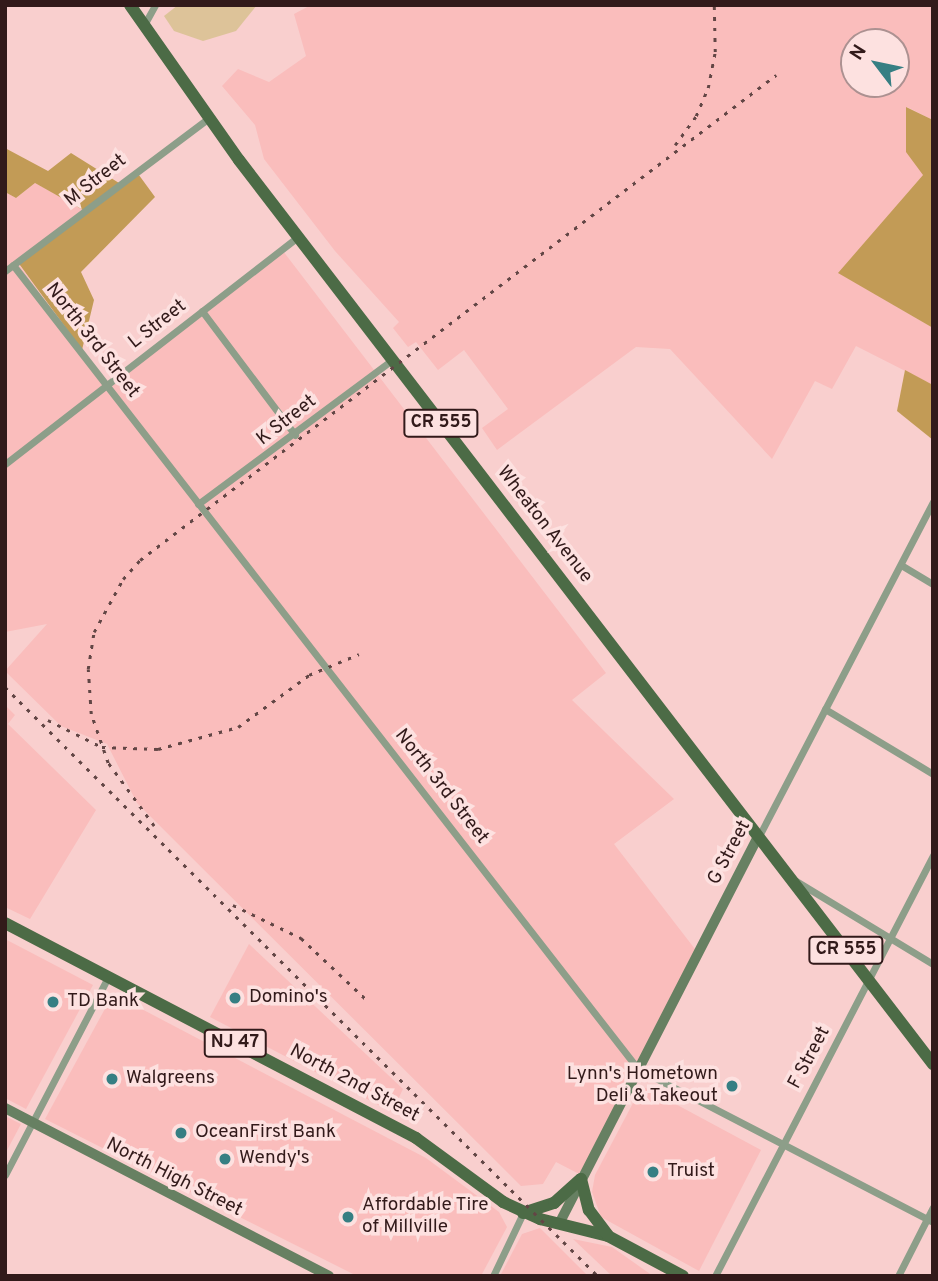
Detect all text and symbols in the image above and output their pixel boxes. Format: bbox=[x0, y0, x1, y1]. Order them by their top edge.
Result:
north arrow bbox=[840, 28, 910, 98]
text: N bbox=[845, 41, 873, 65]
street label: M Street bbox=[61, 150, 131, 212]
street label: North 3rd Street bbox=[40, 279, 144, 403]
street label: L Street bbox=[124, 295, 192, 355]
street label: K Street bbox=[253, 391, 321, 451]
road number: CR 555 bbox=[402, 408, 480, 438]
street label: Wheaton Avenue bbox=[491, 462, 597, 588]
street label: North 3rd Street bbox=[389, 725, 493, 849]
street label: G Street bbox=[704, 817, 756, 889]
road number: CR 555 bbox=[808, 936, 884, 965]
place label: Domino's bbox=[249, 987, 328, 1009]
marker: Domino's bbox=[227, 990, 243, 1006]
place label: TD Bank bbox=[67, 991, 139, 1013]
marker: TD Bank bbox=[45, 994, 61, 1010]
street label: F Street bbox=[784, 1023, 836, 1093]
road number: NJ 47 bbox=[204, 1028, 266, 1058]
street label: North 2nd Street bbox=[285, 1040, 423, 1128]
place label: Lynn's Hometown Deli & Takeout bbox=[567, 1064, 718, 1108]
place label: Walgreens bbox=[126, 1068, 215, 1090]
marker: Walgreens bbox=[104, 1071, 120, 1087]
marker: Lynn's Hometown Deli & Takeout bbox=[724, 1078, 740, 1094]
place label: OceanFirst Bank bbox=[195, 1122, 336, 1144]
marker: OceanFirst Bank bbox=[173, 1125, 189, 1141]
street label: North High Street bbox=[102, 1134, 246, 1222]
place label: Wendy's bbox=[239, 1148, 310, 1170]
marker: Wendy's bbox=[217, 1151, 233, 1167]
place label: Truist bbox=[667, 1161, 715, 1183]
marker: Truist bbox=[645, 1164, 661, 1180]
place label: Affordable Tire of Millville bbox=[362, 1195, 489, 1239]
marker: Affordable Tire of Millville bbox=[340, 1209, 356, 1225]

